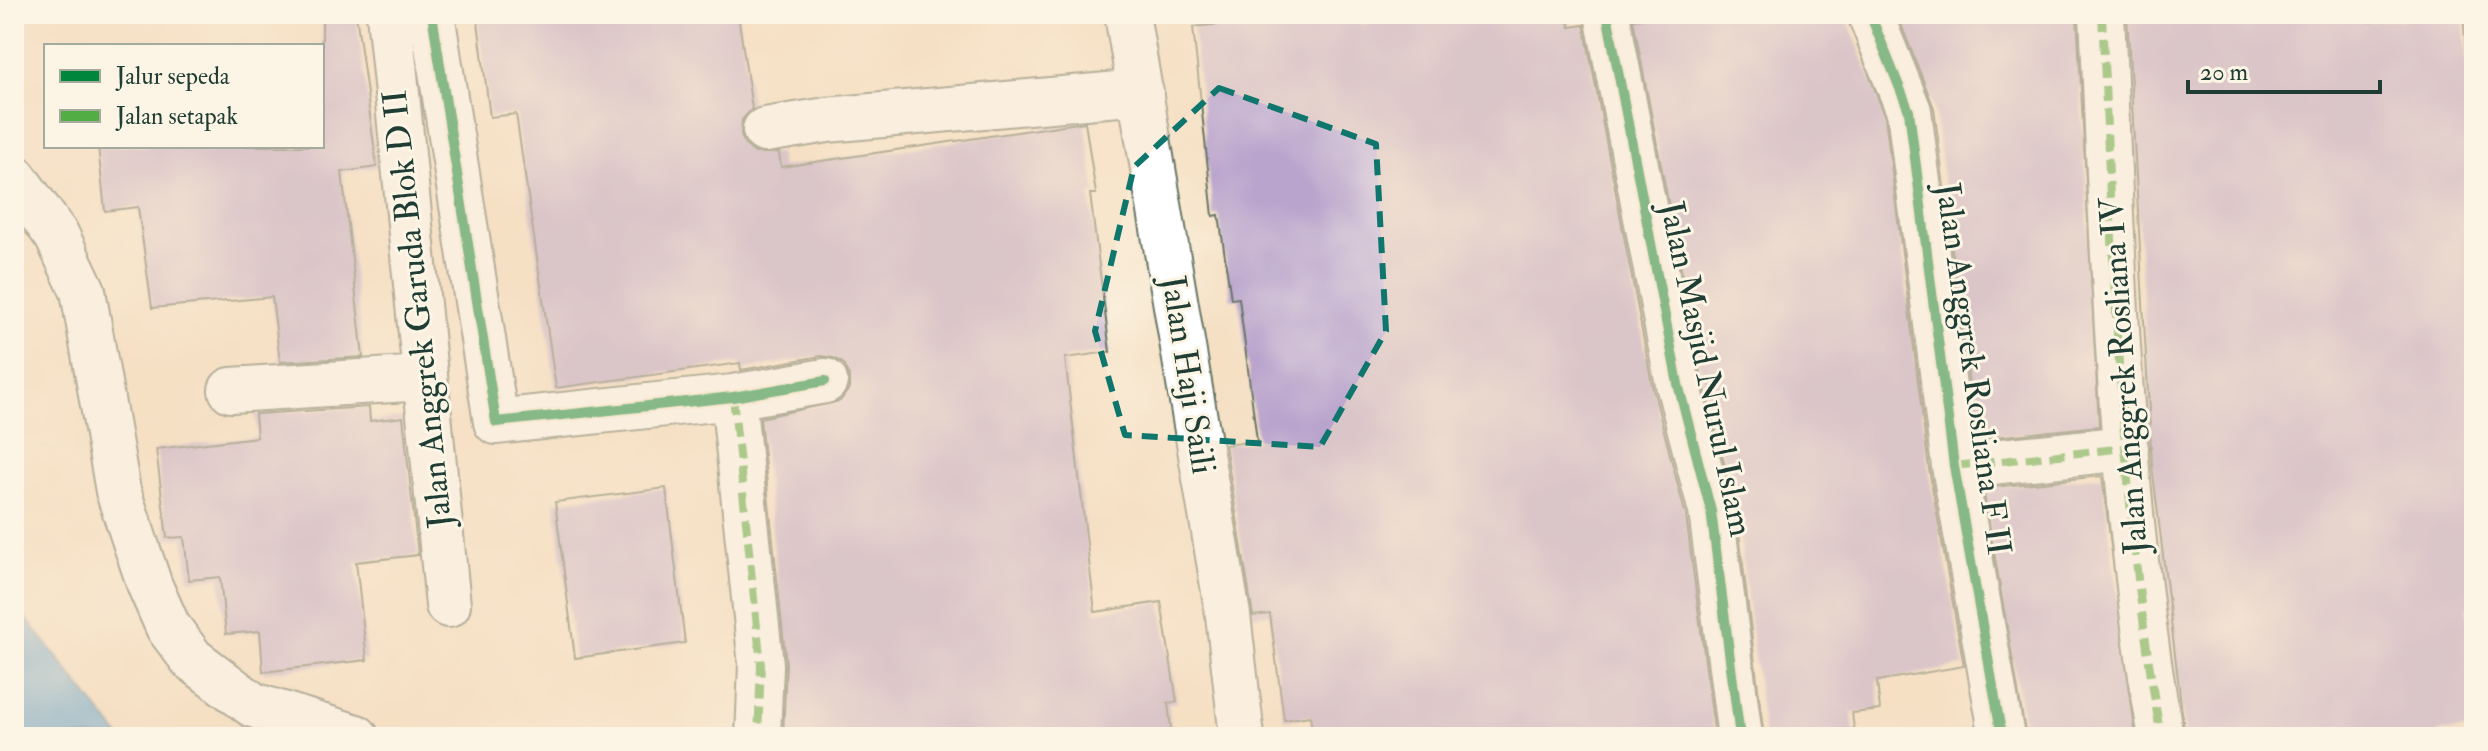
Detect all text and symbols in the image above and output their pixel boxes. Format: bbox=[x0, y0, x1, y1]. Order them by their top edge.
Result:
legend bbox=[44, 44, 324, 148]
scale bar bbox=[2188, 44, 2380, 94]
text: 20 m bbox=[2200, 57, 2249, 88]
text: Jalur sepeda bbox=[115, 61, 231, 92]
street label: Jalan Anggrek Garuda Blok D II bbox=[374, 88, 463, 531]
text: Jalan setapak bbox=[115, 101, 238, 132]
street label: Jalan Anggrek Rosliana F II bbox=[1925, 179, 2020, 558]
street label: Jalan Anggrek Rosliana IV bbox=[2090, 194, 2158, 557]
street label: Jalan Masjid Nurul Islam bbox=[1649, 197, 1762, 540]
street label: Jalan Haji Saili bbox=[1151, 272, 1225, 477]

